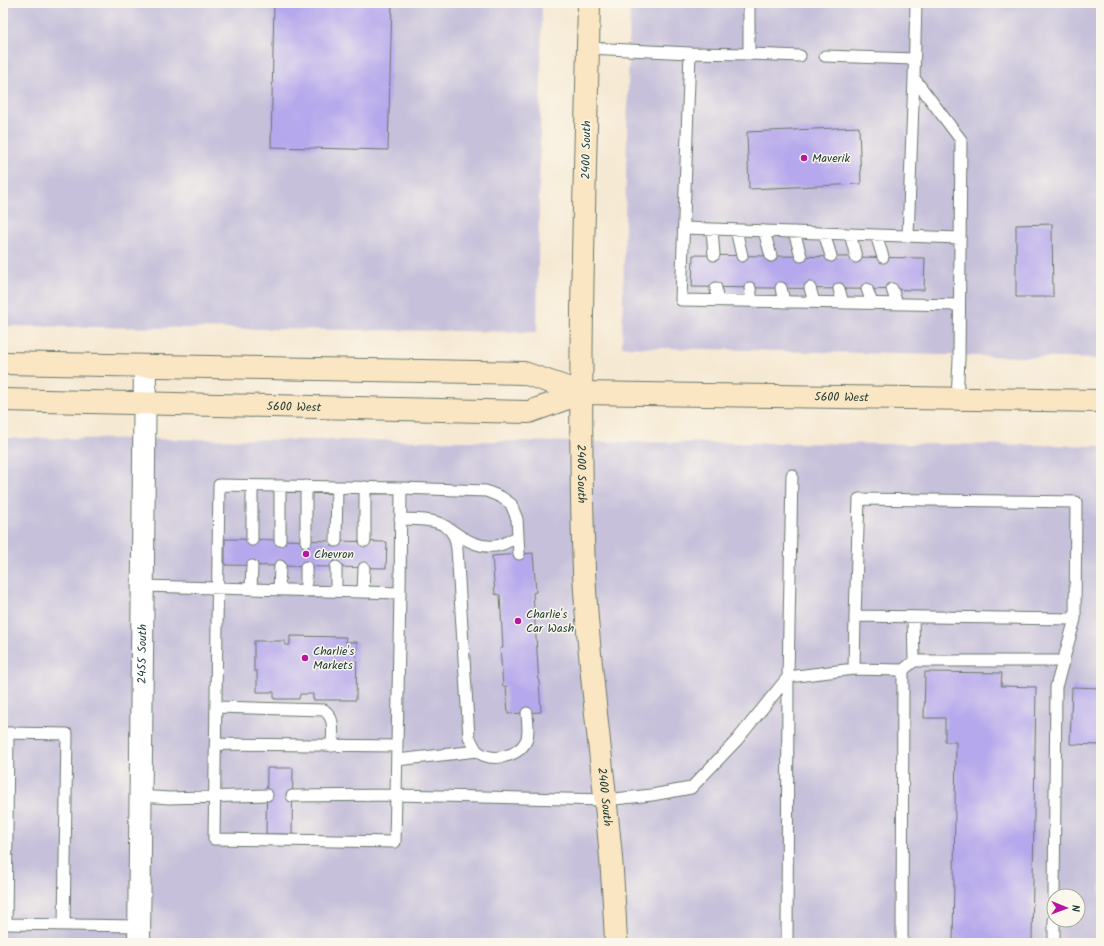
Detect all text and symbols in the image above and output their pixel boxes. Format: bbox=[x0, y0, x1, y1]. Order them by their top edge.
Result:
street label: 2400 South bbox=[576, 120, 597, 180]
place label: Maverik bbox=[812, 149, 850, 168]
marker: Maverik bbox=[799, 153, 809, 163]
street label: 5600 West bbox=[814, 388, 869, 407]
street label: 5600 West bbox=[266, 397, 322, 417]
street label: 2400 South bbox=[571, 444, 591, 504]
place label: Chevron bbox=[314, 545, 354, 564]
marker: Chevron bbox=[301, 549, 311, 559]
place label: Charlie's Car Wash bbox=[526, 605, 574, 638]
marker: Charlie's Car Wash bbox=[513, 616, 523, 626]
street label: 2455 South bbox=[133, 624, 152, 684]
place label: Charlie's Markets bbox=[313, 642, 354, 675]
marker: Charlie's Markets bbox=[300, 653, 310, 663]
street label: 2400 South bbox=[592, 766, 617, 827]
north arrow bbox=[1046, 888, 1086, 928]
text: N bbox=[1066, 905, 1084, 912]

